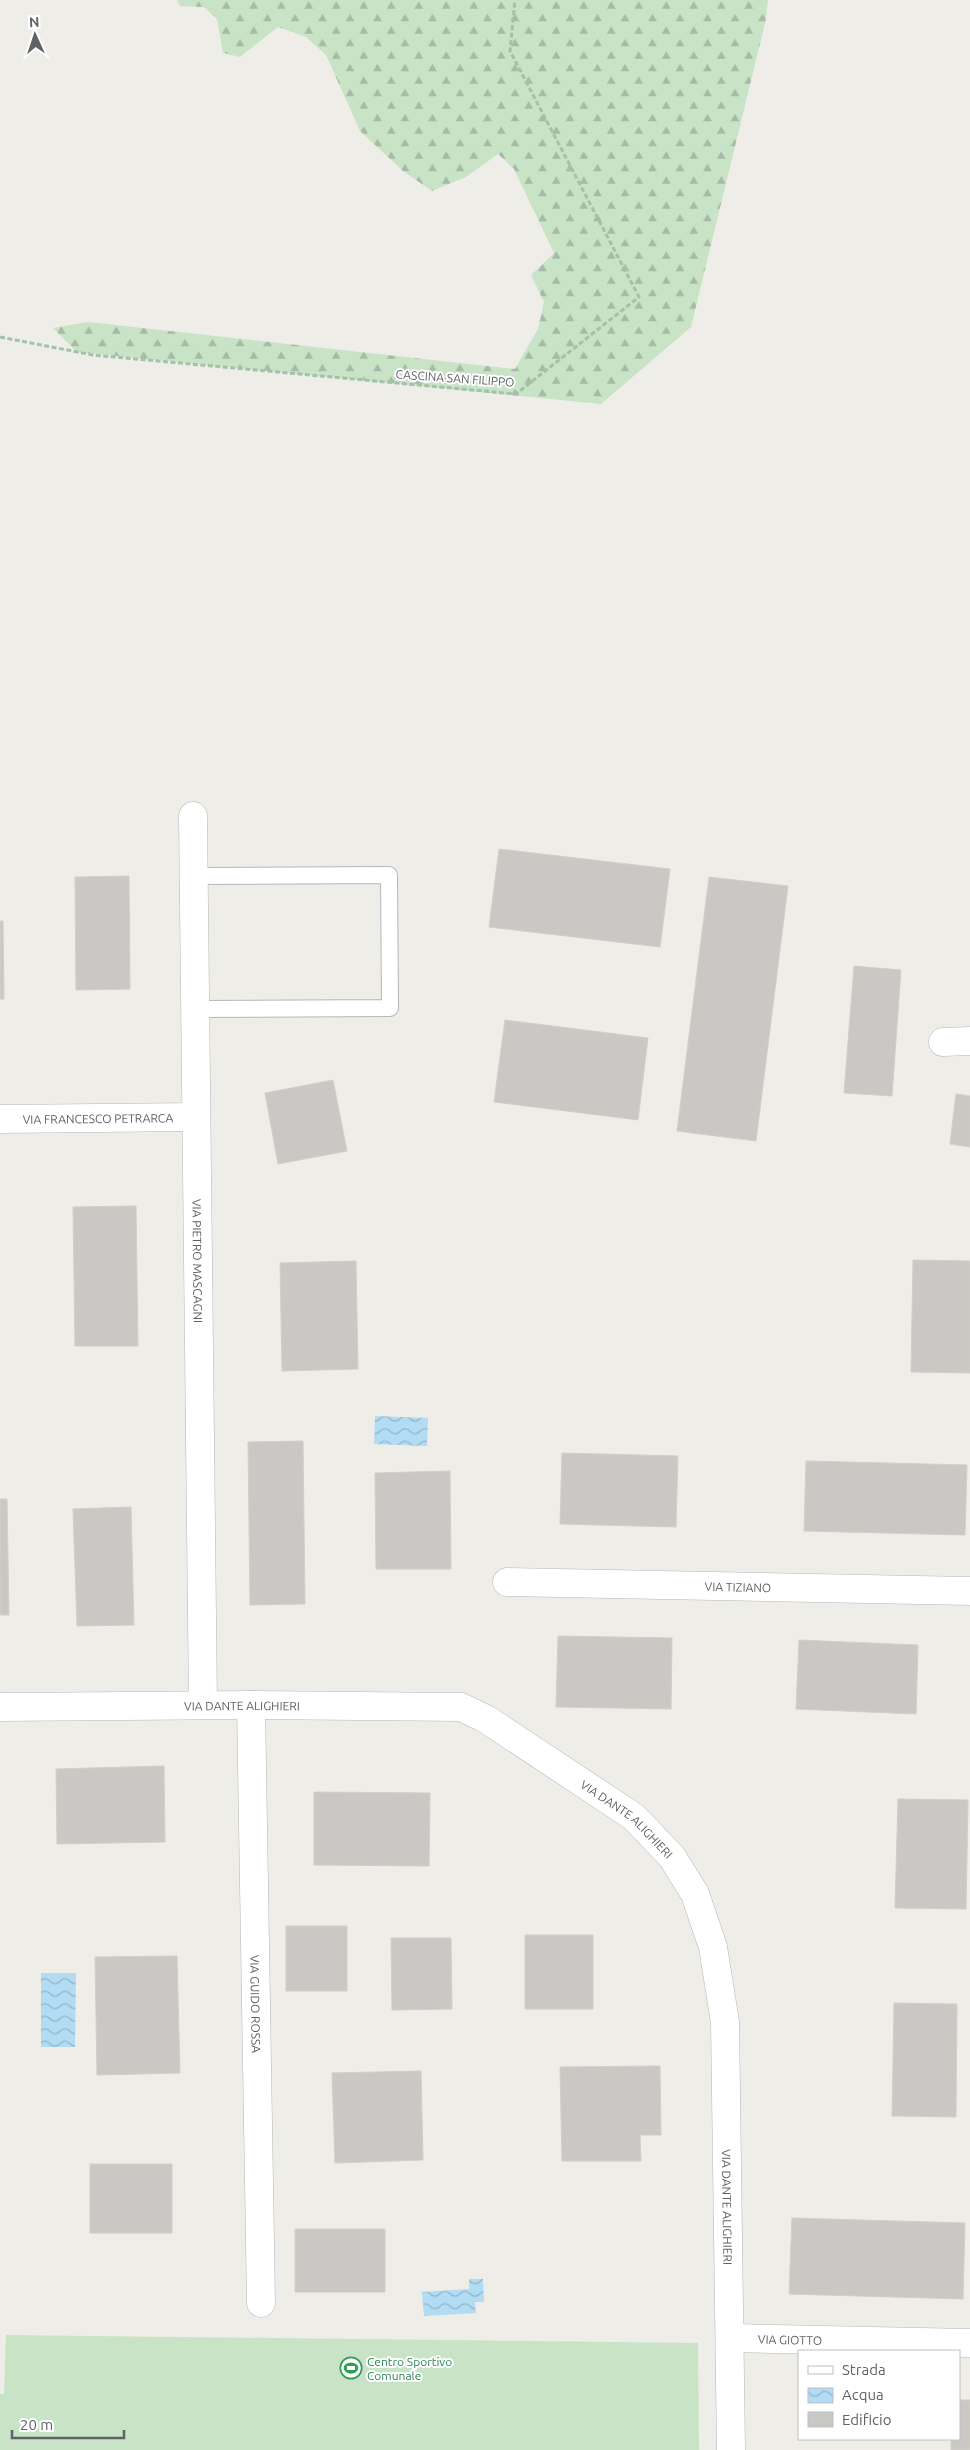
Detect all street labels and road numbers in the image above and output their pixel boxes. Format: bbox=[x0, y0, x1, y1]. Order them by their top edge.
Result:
street label: CASCINA SAN FILIPPO bbox=[395, 367, 515, 389]
street label: VIA FRANCESCO PETRARCA bbox=[23, 1111, 174, 1125]
street label: VIA PIETRO MASCAGNI bbox=[191, 1199, 205, 1323]
street label: VIA TIZIANO bbox=[705, 1579, 771, 1594]
street label: VIA DANTE ALIGHIERI bbox=[184, 1698, 300, 1712]
street label: VIA DANTE ALIGHIERI bbox=[579, 1777, 676, 1860]
street label: VIA GUIDO ROSSA bbox=[249, 1955, 263, 2053]
street label: VIA DANTE ALIGHIERI bbox=[720, 2149, 735, 2265]
street label: VIA GIOTTO bbox=[758, 2332, 822, 2346]

